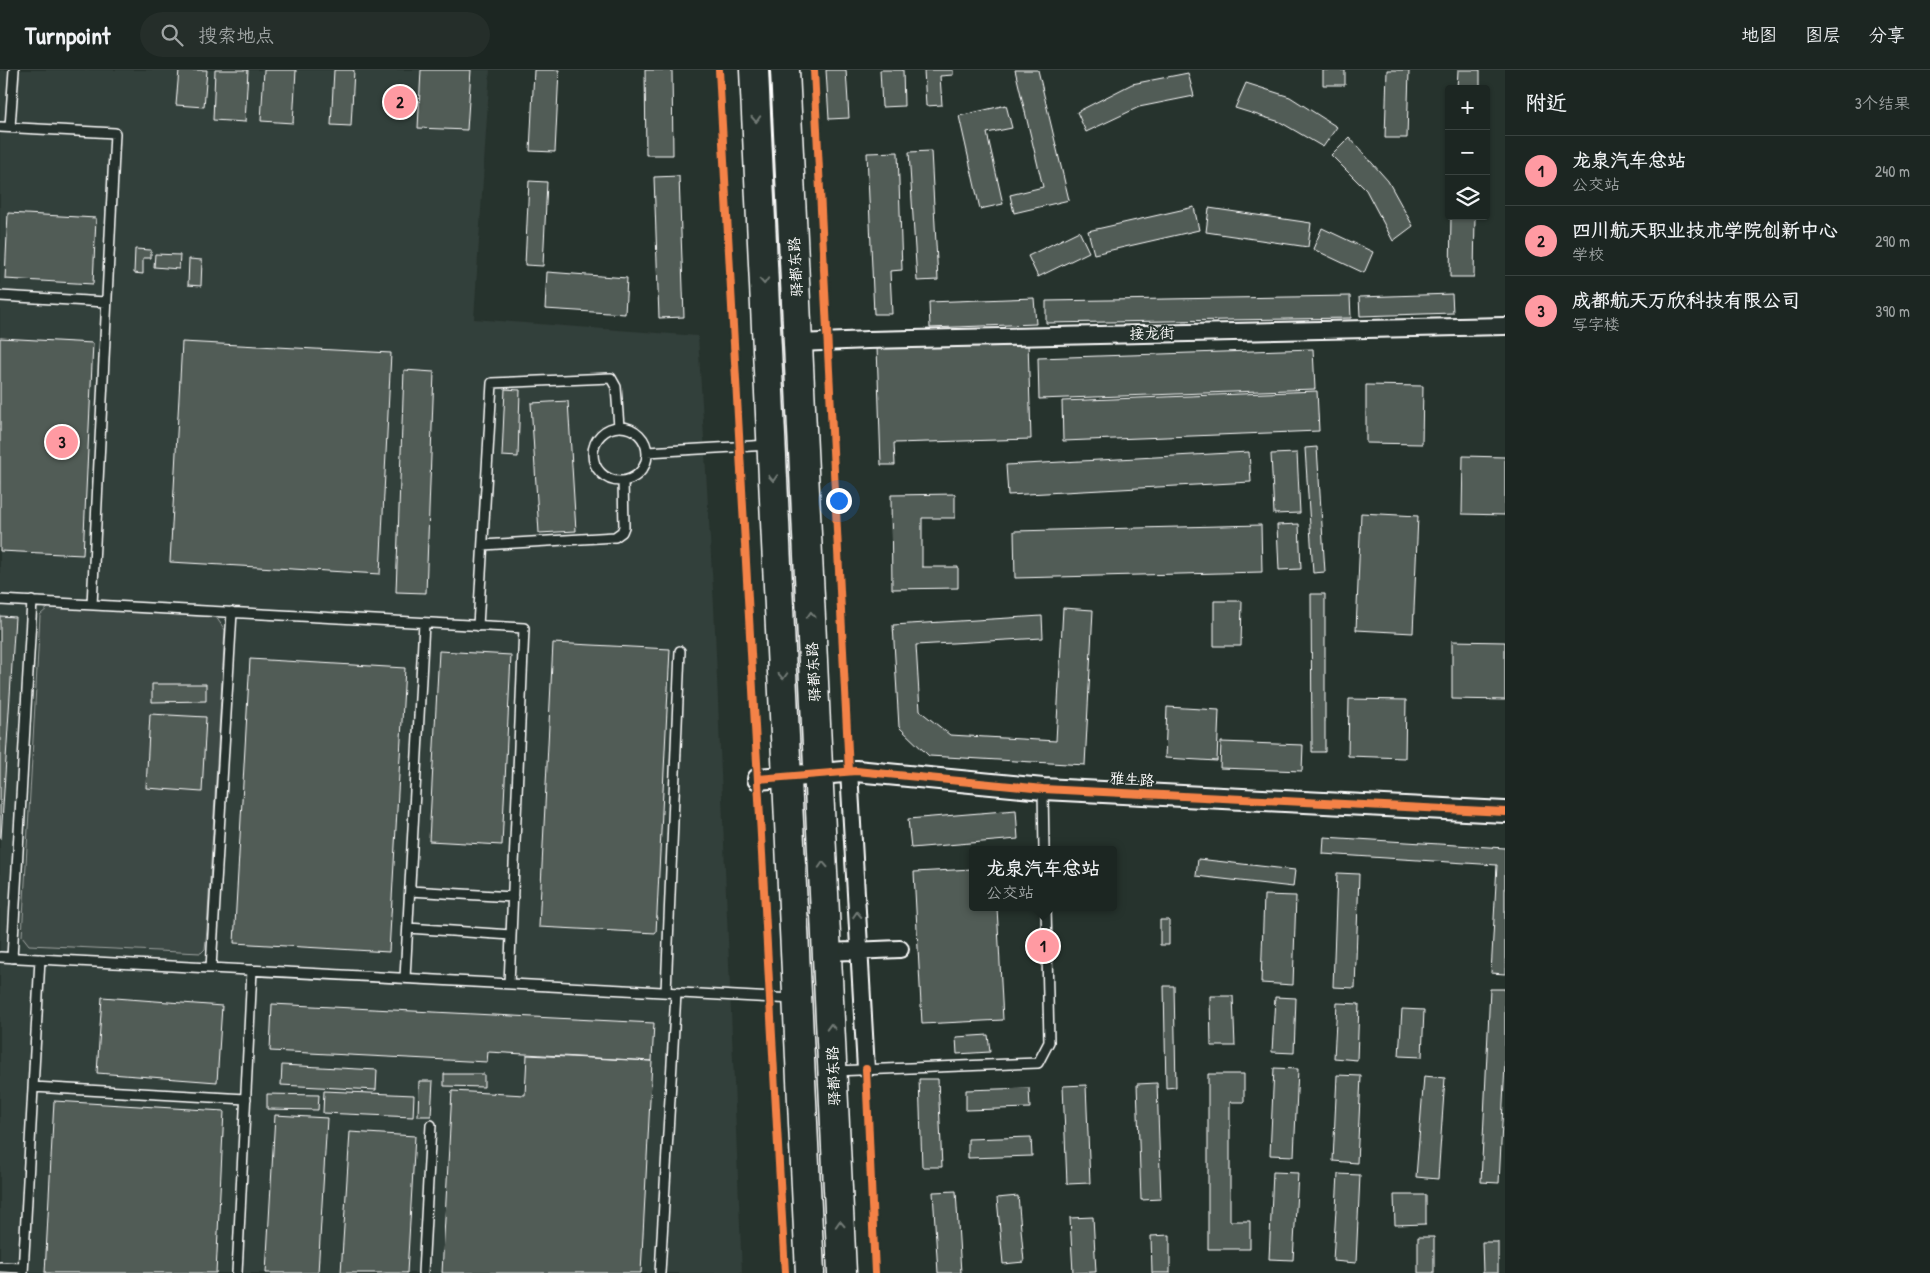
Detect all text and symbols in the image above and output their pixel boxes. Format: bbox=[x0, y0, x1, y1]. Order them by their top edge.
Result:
search box bbox=[140, 12, 490, 57]
text: Turnpoint bbox=[25, 19, 110, 51]
icon: search bbox=[158, 21, 186, 49]
text: 搜索地点 bbox=[198, 22, 274, 48]
text: 地图 bbox=[1741, 22, 1777, 47]
text: 图层 bbox=[1805, 22, 1841, 47]
text: 分享 bbox=[1869, 22, 1905, 47]
pin: 2 bbox=[384, 83, 416, 121]
map controls bbox=[1445, 85, 1490, 220]
button: + bbox=[1445, 85, 1490, 130]
text: 附近 bbox=[1525, 88, 1567, 117]
text: 3个结果 bbox=[1855, 92, 1910, 114]
one-way arrow bbox=[751, 115, 762, 123]
button: − bbox=[1445, 130, 1490, 175]
text: 龙泉汽车总站 bbox=[1572, 147, 1686, 173]
text: 1 bbox=[1538, 160, 1544, 182]
text: 240 m bbox=[1875, 160, 1910, 182]
text: 公交站 bbox=[1572, 173, 1620, 195]
button: layers bbox=[1445, 175, 1490, 220]
text: 四川航天职业技术学院创新中心 bbox=[1572, 217, 1838, 243]
text: 2 bbox=[1537, 230, 1545, 252]
text: 290 m bbox=[1875, 230, 1910, 252]
street label: 驿都东路 bbox=[783, 236, 807, 298]
text: 学校 bbox=[1572, 243, 1604, 265]
one-way arrow bbox=[759, 278, 769, 285]
text: 成都航天万欣科技有限公司 bbox=[1572, 287, 1800, 313]
text: 3 bbox=[1537, 300, 1545, 322]
text: 390 m bbox=[1875, 300, 1910, 322]
text: 写字楼 bbox=[1572, 313, 1620, 335]
street label: 接龙街 bbox=[1129, 322, 1175, 344]
pin: 3 bbox=[46, 423, 78, 461]
one-way arrow bbox=[768, 475, 779, 483]
your location bbox=[826, 488, 852, 514]
one-way arrow bbox=[805, 611, 816, 619]
street label: 驿都东路 bbox=[801, 641, 825, 703]
one-way arrow bbox=[777, 672, 788, 680]
street label: 雅生路 bbox=[1109, 767, 1155, 791]
popup bbox=[969, 846, 1117, 911]
text: 龙泉汽车总站 bbox=[986, 855, 1100, 881]
one-way arrow bbox=[818, 860, 829, 868]
text: 公交站 bbox=[986, 881, 1034, 903]
one-way arrow bbox=[852, 911, 863, 919]
pin: 1 bbox=[1027, 927, 1059, 965]
one-way arrow bbox=[826, 1023, 836, 1030]
street label: 驿都东路 bbox=[821, 1046, 845, 1106]
one-way arrow bbox=[834, 1220, 845, 1228]

